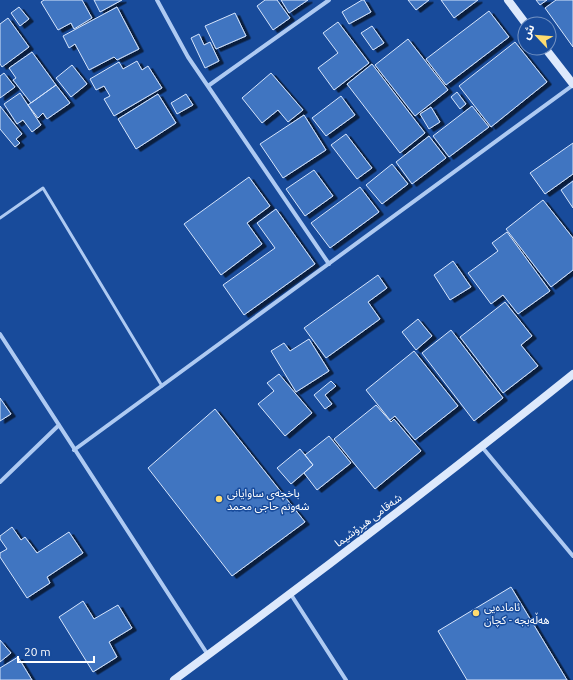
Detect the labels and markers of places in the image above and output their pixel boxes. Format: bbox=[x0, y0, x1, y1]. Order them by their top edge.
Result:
place label: باخچە‌ی ساوایانی شە‌ونم حاجی محمد bbox=[227, 487, 310, 515]
marker: باخچە‌ی ساوایانی شە‌ونم حاجی محمد bbox=[214, 494, 224, 504]
place label: ئامادەیی هەڵەبجە - کچان bbox=[484, 601, 550, 628]
marker: ئامادەیی هەڵەبجە - کچان bbox=[471, 608, 481, 618]

